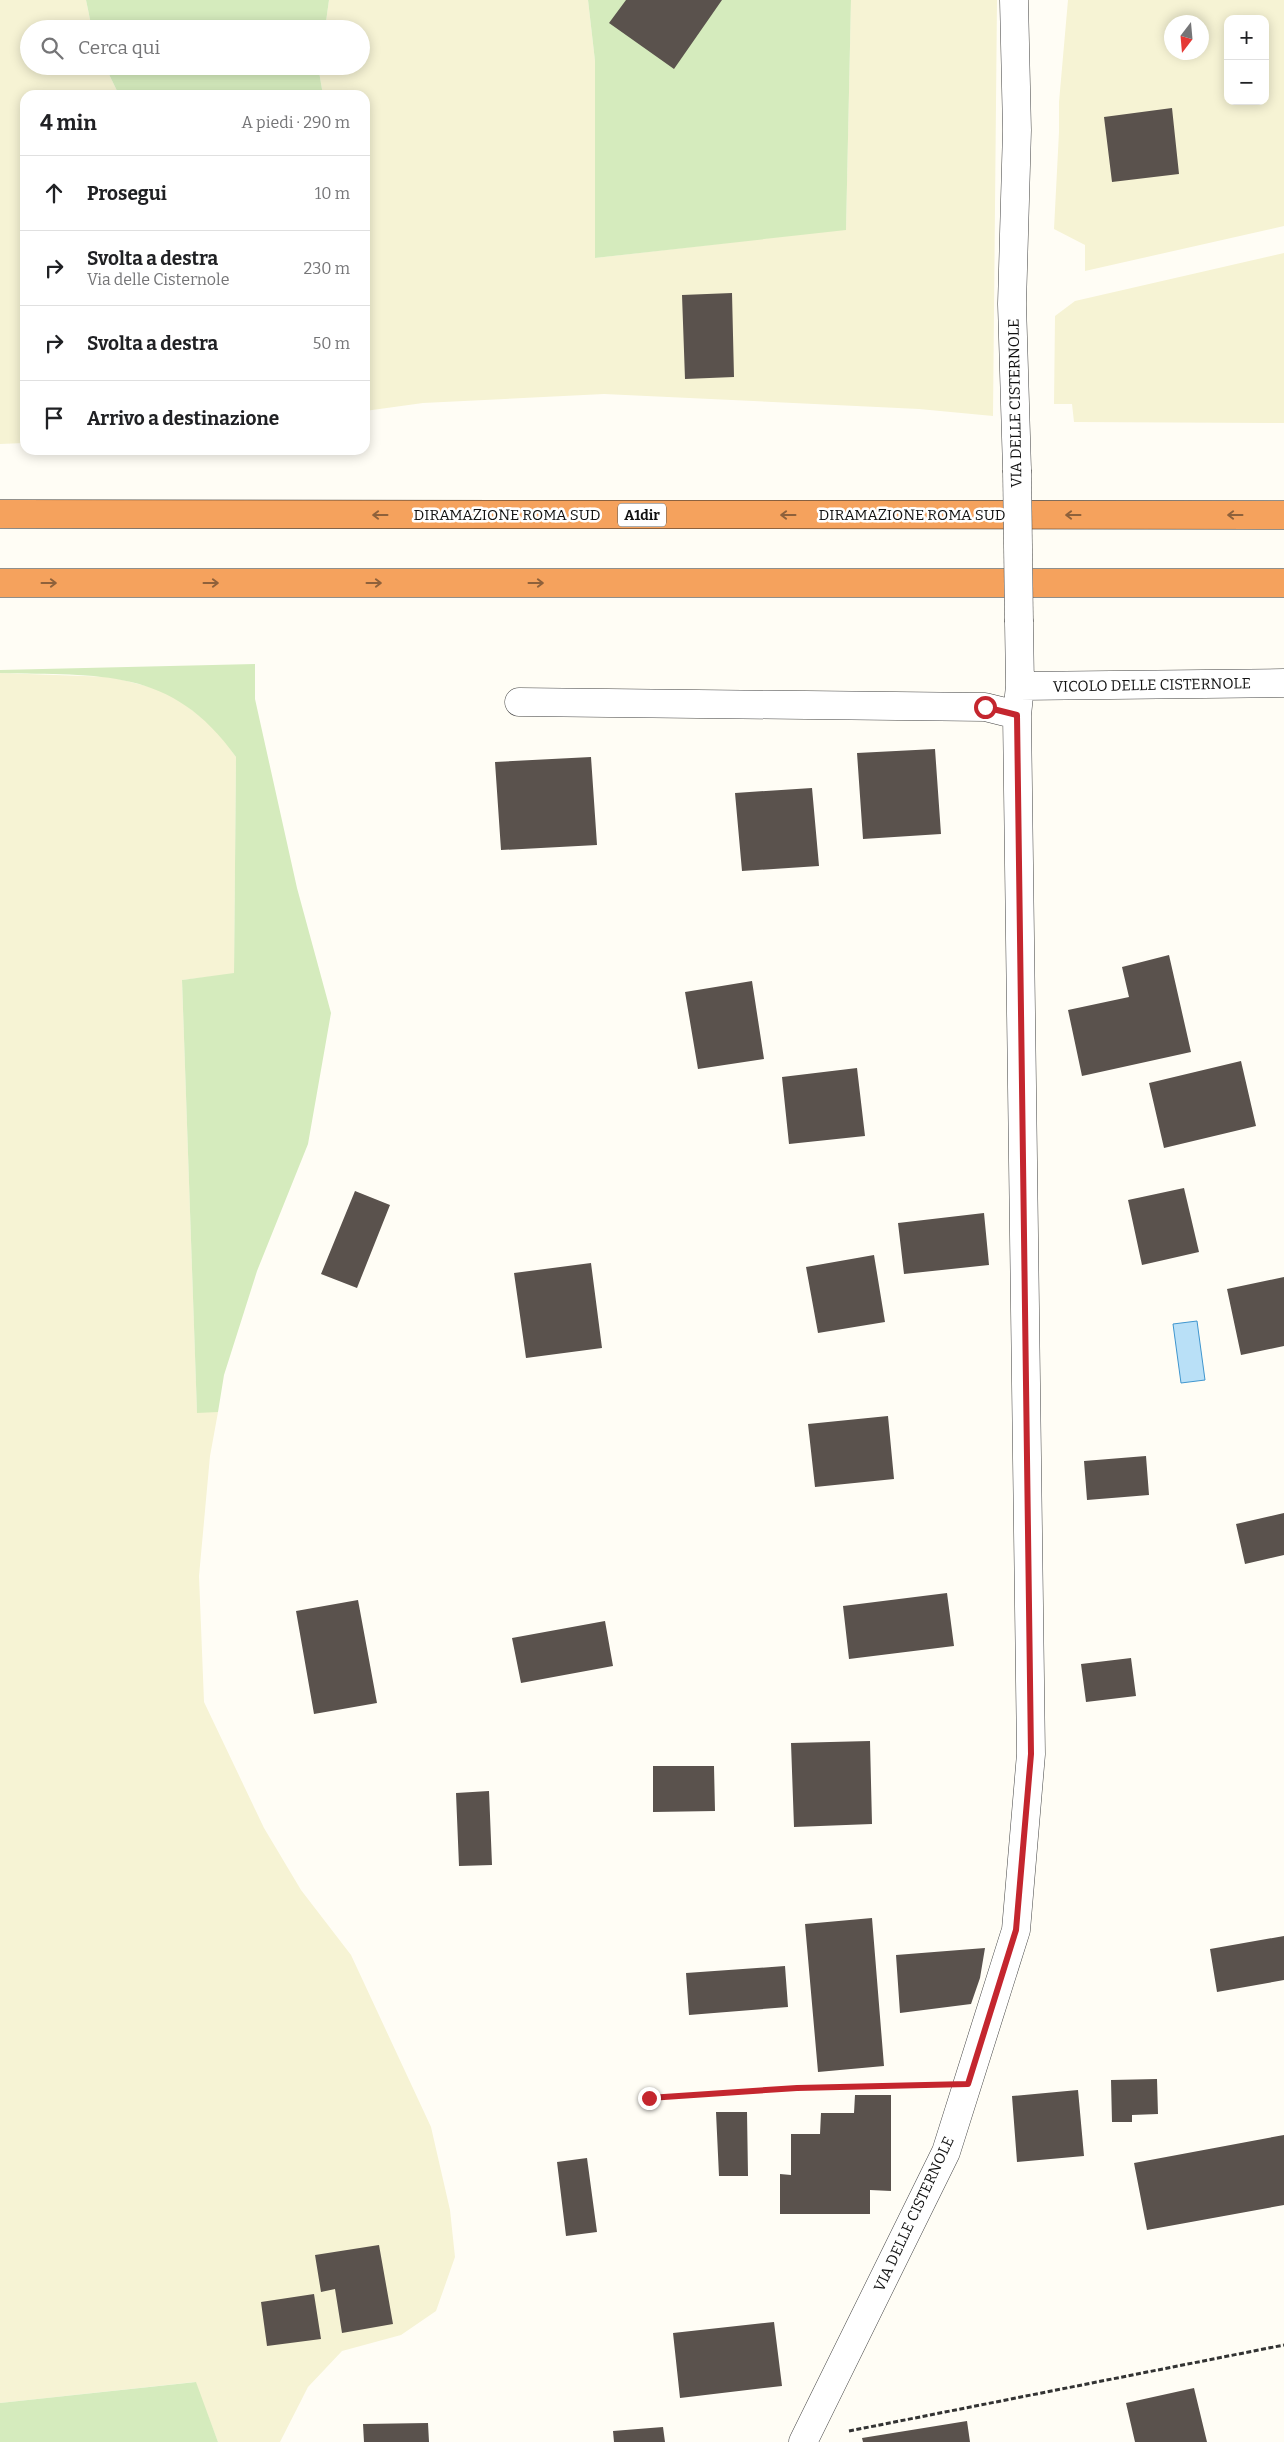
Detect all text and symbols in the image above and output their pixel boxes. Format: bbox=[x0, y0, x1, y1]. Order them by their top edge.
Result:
north arrow bbox=[1164, 15, 1209, 60]
map controls bbox=[1224, 15, 1269, 105]
button: + bbox=[1224, 15, 1269, 60]
search box bbox=[20, 20, 370, 75]
icon: search bbox=[38, 34, 66, 62]
text: Cerca qui bbox=[78, 36, 160, 59]
button: − bbox=[1224, 60, 1269, 105]
text: 4 min bbox=[40, 110, 97, 136]
text: A piedi · 290 m bbox=[242, 113, 350, 132]
icon: ahead bbox=[40, 179, 68, 207]
text: Prosegui bbox=[87, 182, 167, 205]
text: 10 m bbox=[315, 184, 350, 203]
text: Svolta a destra bbox=[87, 247, 218, 270]
icon: right bbox=[40, 254, 68, 282]
text: 230 m bbox=[303, 259, 350, 278]
text: Via delle Cisternole bbox=[87, 270, 229, 289]
street label: VIA DELLE CISTERNOLE bbox=[1005, 318, 1025, 488]
icon: right bbox=[40, 329, 68, 357]
text: Svolta a destra bbox=[87, 332, 218, 355]
text: 50 m bbox=[313, 334, 350, 353]
icon: arrive bbox=[40, 404, 68, 432]
text: Arrivo a destinazione bbox=[87, 407, 279, 430]
road number: A1dir bbox=[618, 504, 666, 526]
street label: DIRAMAZIONE ROMA SUD bbox=[413, 506, 601, 524]
street label: DIRAMAZIONE ROMA SUD bbox=[818, 506, 1006, 524]
one-way arrow bbox=[373, 510, 389, 520]
one-way arrow bbox=[780, 510, 796, 520]
one-way arrow bbox=[1065, 510, 1082, 520]
one-way arrow bbox=[1228, 510, 1244, 520]
one-way arrow bbox=[40, 578, 56, 588]
one-way arrow bbox=[202, 578, 219, 588]
one-way arrow bbox=[365, 578, 381, 588]
one-way arrow bbox=[528, 578, 544, 588]
street label: VICOLO DELLE CISTERNOLE bbox=[1053, 674, 1251, 696]
route start bbox=[974, 696, 997, 719]
route end bbox=[638, 2087, 661, 2110]
street label: VIA DELLE CISTERNOLE bbox=[870, 2134, 958, 2294]

